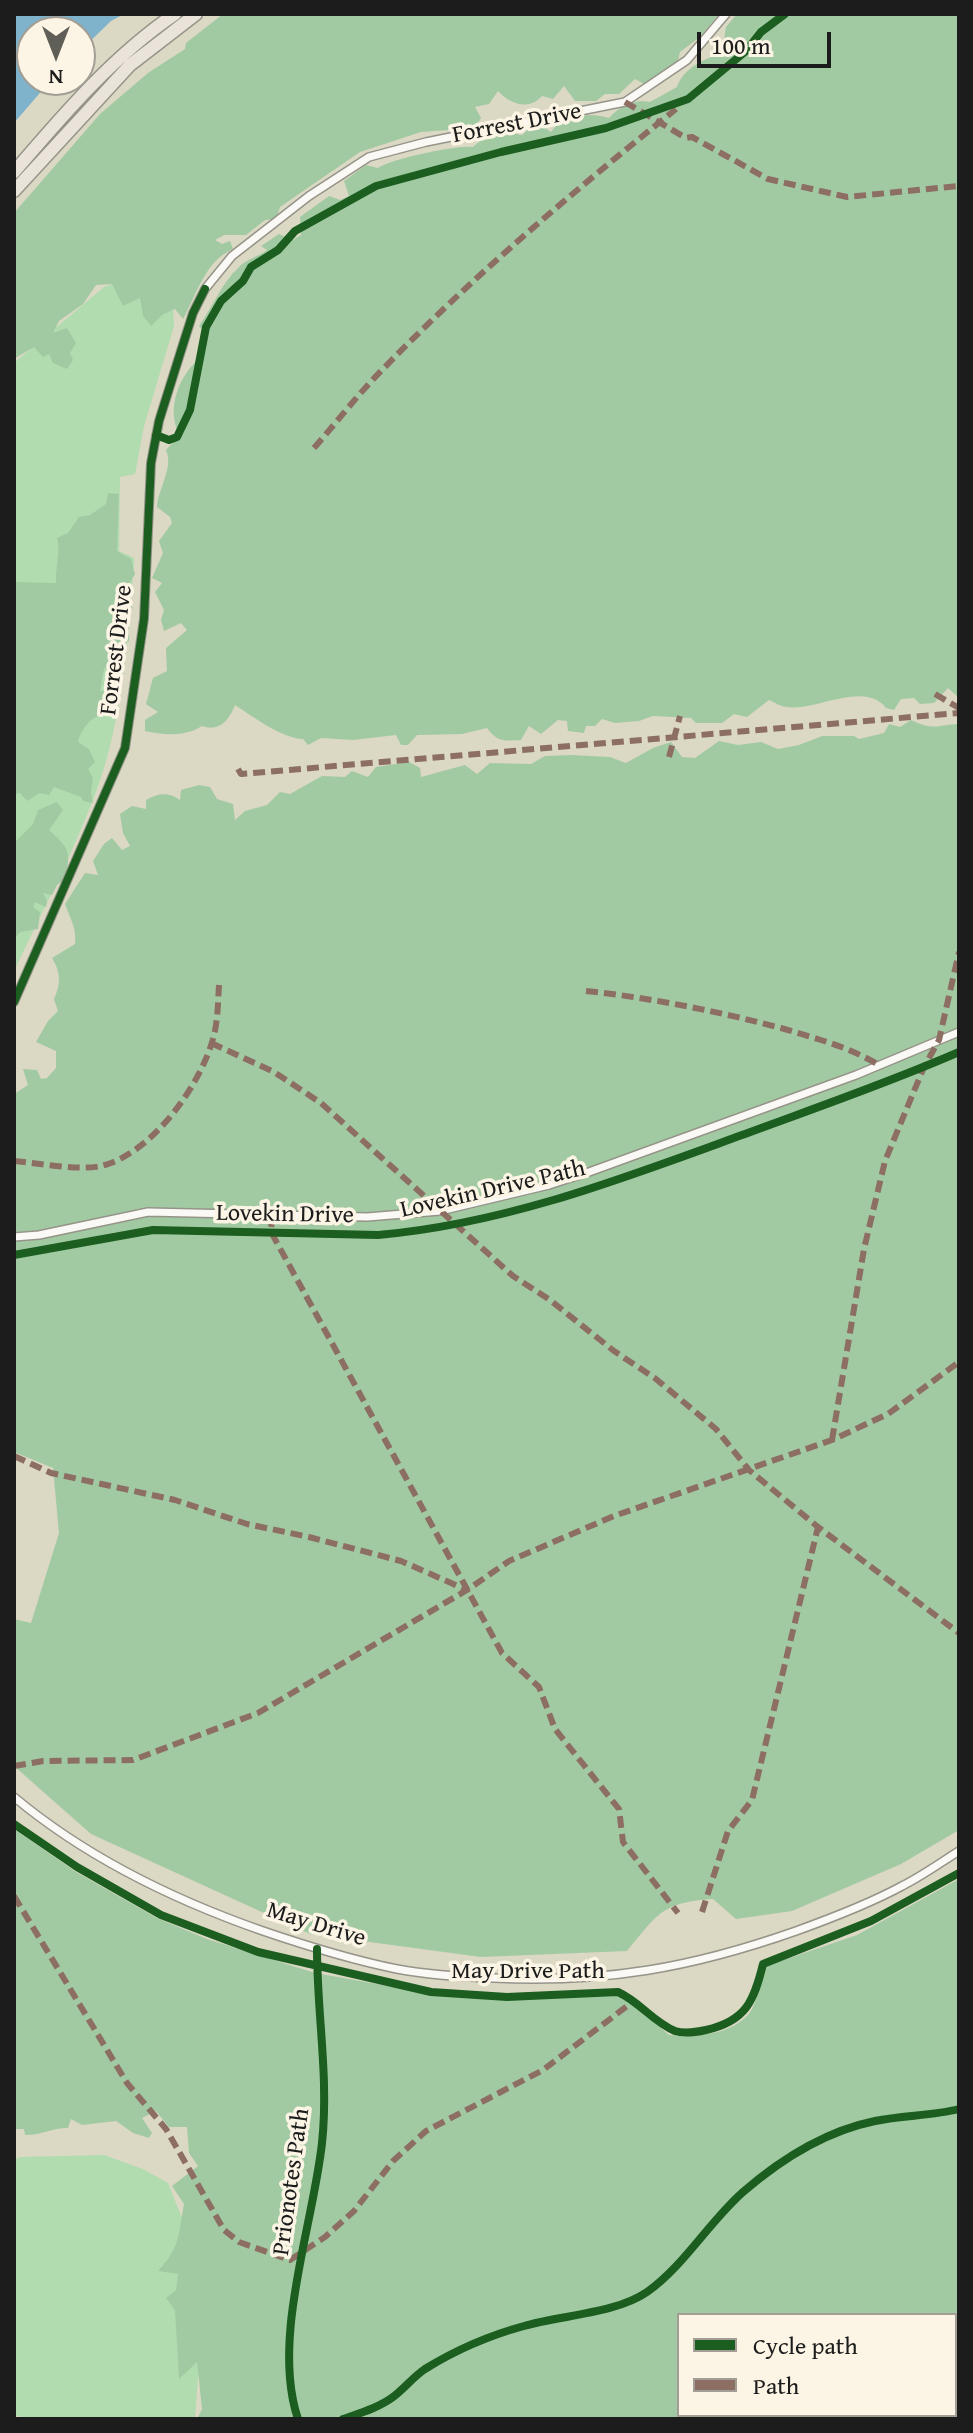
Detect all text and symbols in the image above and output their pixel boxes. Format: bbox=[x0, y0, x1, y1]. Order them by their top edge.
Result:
north arrow bbox=[16, 16, 96, 96]
scale bar bbox=[701, 16, 835, 66]
text: 100 m bbox=[711, 28, 771, 63]
text: N bbox=[49, 62, 63, 94]
street label: Forrest Drive bbox=[450, 97, 584, 151]
street label: Forrest Drive bbox=[95, 583, 139, 717]
street label: Lovekin Drive Path bbox=[398, 1155, 588, 1225]
street label: Lovekin Drive bbox=[216, 1199, 354, 1231]
street label: May Drive bbox=[263, 1896, 369, 1954]
street label: May Drive Path bbox=[451, 1958, 605, 1986]
street label: Prionotes Path bbox=[267, 2107, 317, 2257]
legend bbox=[677, 2313, 957, 2417]
text: Cycle path bbox=[753, 2328, 858, 2363]
text: Path bbox=[753, 2368, 799, 2403]

